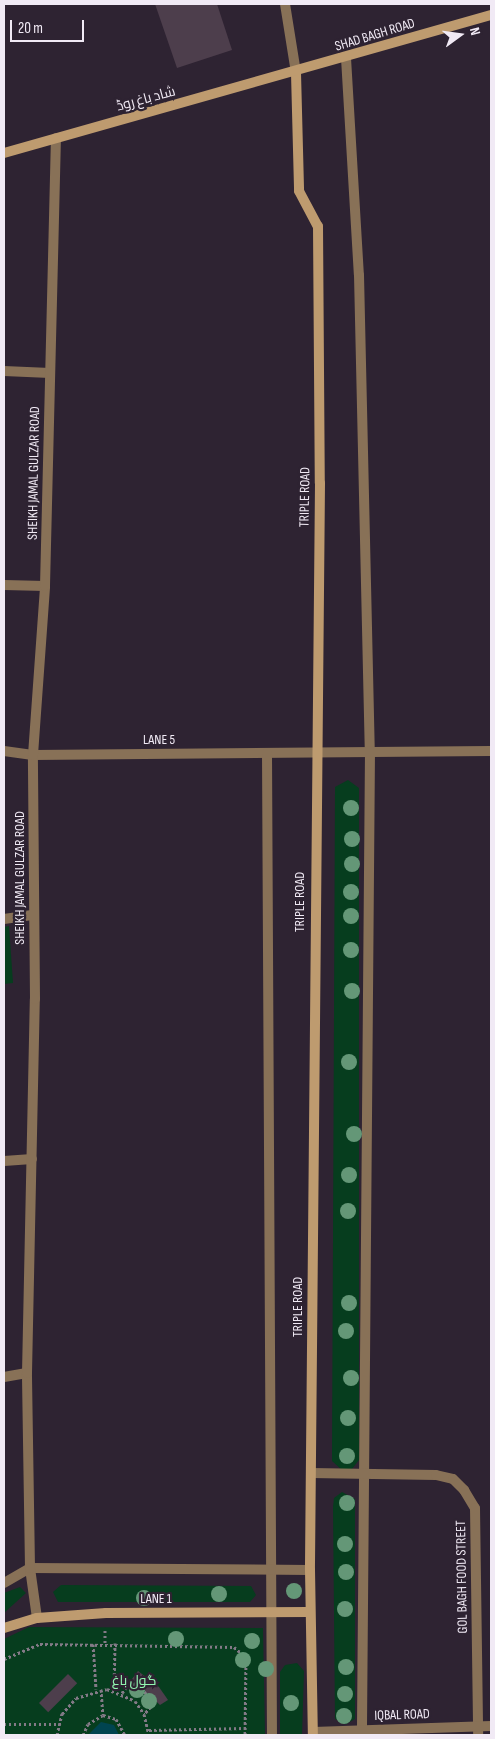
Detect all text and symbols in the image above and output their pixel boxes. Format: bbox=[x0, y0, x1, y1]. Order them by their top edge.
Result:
scale bar bbox=[12, 10, 86, 42]
north arrow bbox=[435, 10, 485, 60]
street label: SHAD BAGH ROAD bbox=[333, 15, 417, 55]
text: 20 m bbox=[18, 19, 43, 38]
text: N bbox=[466, 26, 484, 37]
street label: شاد باغ روڈ bbox=[115, 83, 177, 115]
street label: SHEIKH JAMAL GULZAR ROAD bbox=[24, 406, 44, 540]
street label: TRIPLE ROAD bbox=[296, 467, 314, 527]
street label: LANE 5 bbox=[143, 732, 175, 748]
street label: SHEIKH JAMAL GULZAR ROAD bbox=[12, 811, 28, 945]
street label: TRIPLE ROAD bbox=[292, 872, 308, 932]
street label: TRIPLE ROAD bbox=[290, 1277, 306, 1337]
street label: GOL BAGH FOOD STREET bbox=[453, 1520, 471, 1634]
street label: LANE 1 bbox=[140, 1591, 172, 1607]
park label: گول باغ bbox=[112, 1673, 156, 1689]
street label: IQBAL ROAD bbox=[374, 1706, 430, 1724]

